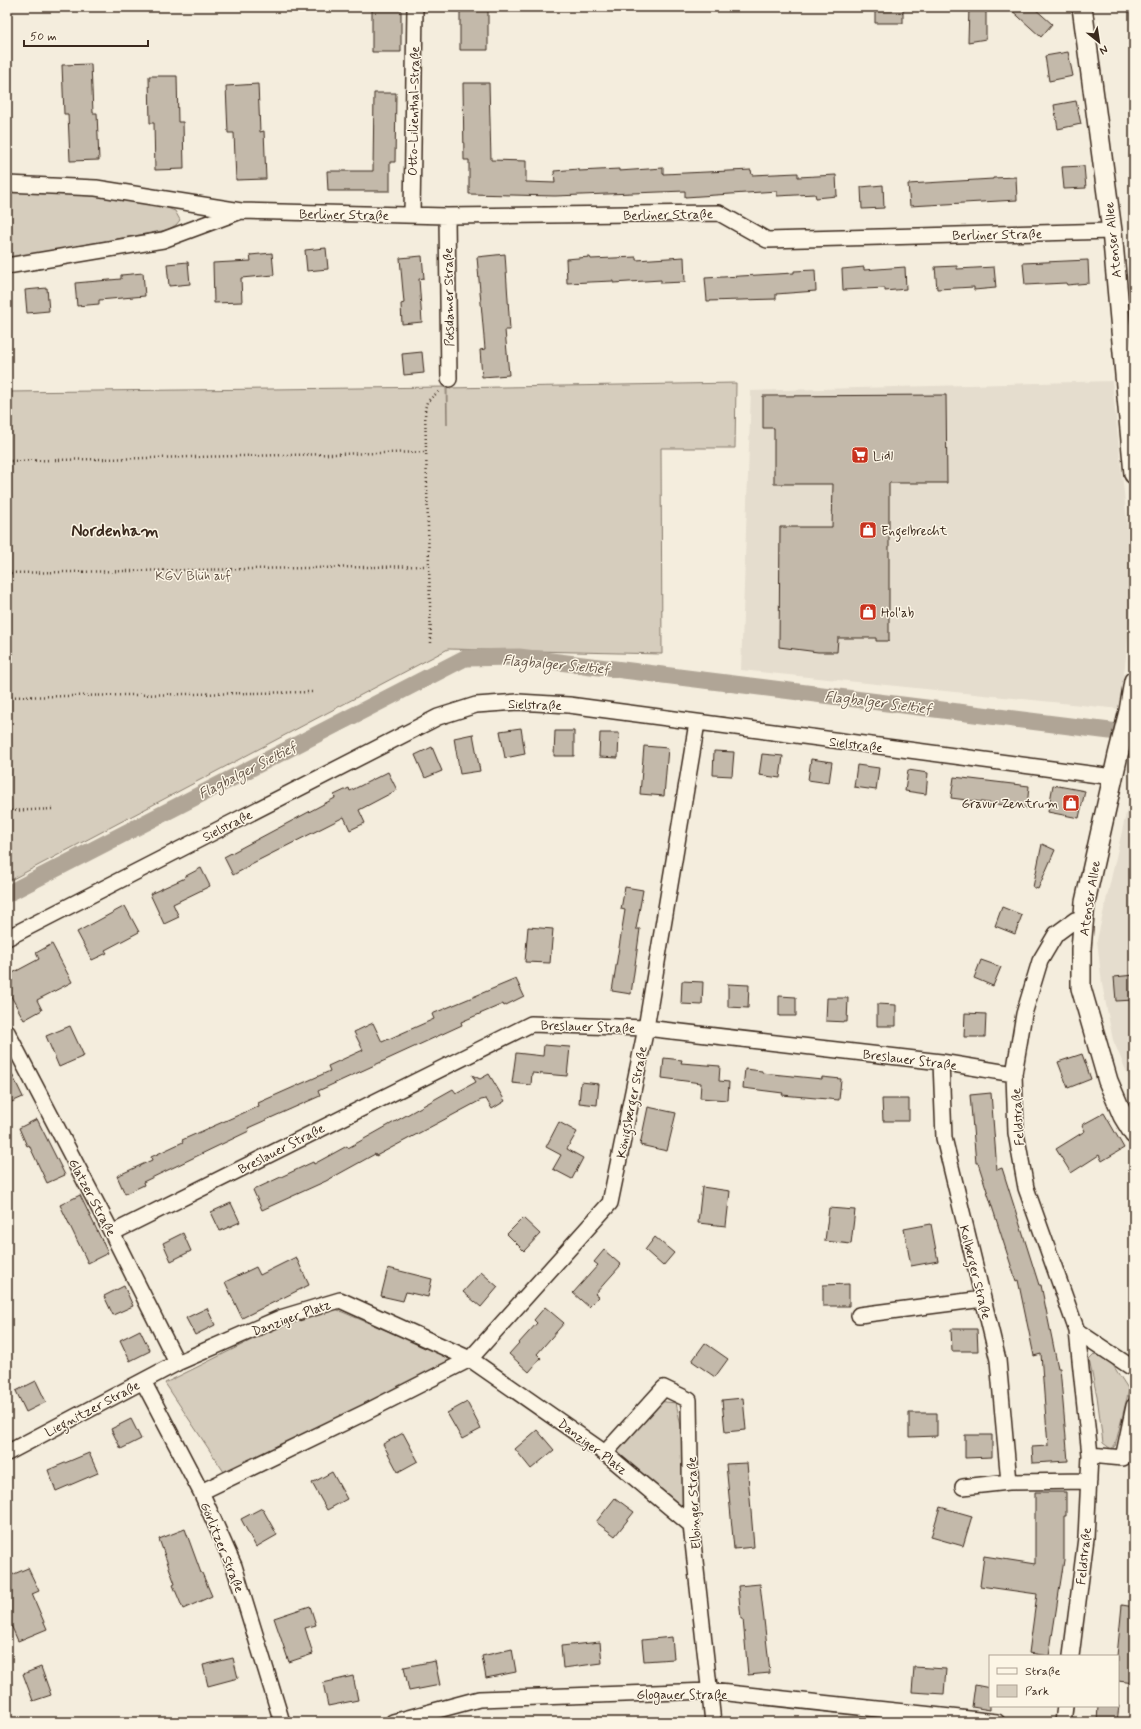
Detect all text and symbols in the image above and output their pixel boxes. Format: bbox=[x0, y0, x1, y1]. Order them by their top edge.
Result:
scale bar bbox=[24, 22, 148, 48]
north arrow bbox=[1079, 22, 1119, 62]
text: 50 m bbox=[30, 29, 57, 45]
text: N bbox=[1097, 42, 1110, 58]
street label: Otto-Lilienthal-Straße bbox=[405, 46, 424, 176]
street label: Atenser Allee bbox=[1101, 201, 1126, 279]
street label: Berliner Straße bbox=[299, 206, 389, 225]
street label: Berliner Straße bbox=[623, 206, 713, 225]
street label: Berliner Straße bbox=[952, 226, 1042, 245]
street label: Potsdamer Straße bbox=[440, 247, 459, 347]
supermarket icon: Lidl bbox=[850, 445, 870, 465]
place label: Lidl bbox=[873, 448, 893, 465]
district label: Nordenham bbox=[71, 520, 159, 542]
shop icon: Engelbrecht bbox=[858, 520, 878, 540]
place label: Engelbrecht bbox=[881, 523, 948, 542]
park label: KGV Blüh auf bbox=[155, 568, 231, 585]
shop icon: Hol'ab bbox=[858, 602, 878, 622]
place label: Hol'ab bbox=[881, 605, 914, 622]
water label: Flagbalger Sieltief bbox=[502, 651, 612, 681]
water label: Flagbalger Sieltief bbox=[823, 688, 934, 721]
street label: Sielstraße bbox=[508, 696, 562, 715]
street label: Sielstraße bbox=[828, 734, 884, 757]
water label: Flagbalger Sieltief bbox=[196, 738, 302, 805]
shop icon: Gravur Zentrum bbox=[1061, 793, 1081, 813]
place label: Gravur Zentrum bbox=[961, 796, 1058, 813]
street label: Sielstraße bbox=[200, 807, 256, 846]
street label: Atenser Allee bbox=[1076, 859, 1105, 937]
street label: Breslauer Straße bbox=[540, 1017, 636, 1038]
street label: Königsberger Straße bbox=[613, 1045, 654, 1160]
street label: Breslauer Straße bbox=[862, 1046, 958, 1075]
street label: Feldstraße bbox=[1008, 1087, 1029, 1146]
street label: Breslauer Straße bbox=[236, 1120, 328, 1178]
street label: Glatzer Straße bbox=[64, 1156, 119, 1240]
street label: Kolberger Straße bbox=[953, 1224, 994, 1322]
street label: Danziger Platz bbox=[250, 1296, 334, 1341]
street label: Liegnitzer Straße bbox=[42, 1377, 144, 1443]
street label: Danziger Platz bbox=[554, 1416, 631, 1479]
street label: Elbinger Straße bbox=[684, 1456, 705, 1550]
street label: Görlitzer Straße bbox=[196, 1500, 248, 1595]
street label: Feldstraße bbox=[1073, 1527, 1096, 1586]
legend bbox=[989, 1655, 1119, 1707]
text: Straße bbox=[1025, 1664, 1060, 1680]
text: Park bbox=[1025, 1684, 1049, 1700]
street label: Glogauer Straße bbox=[636, 1687, 728, 1705]

